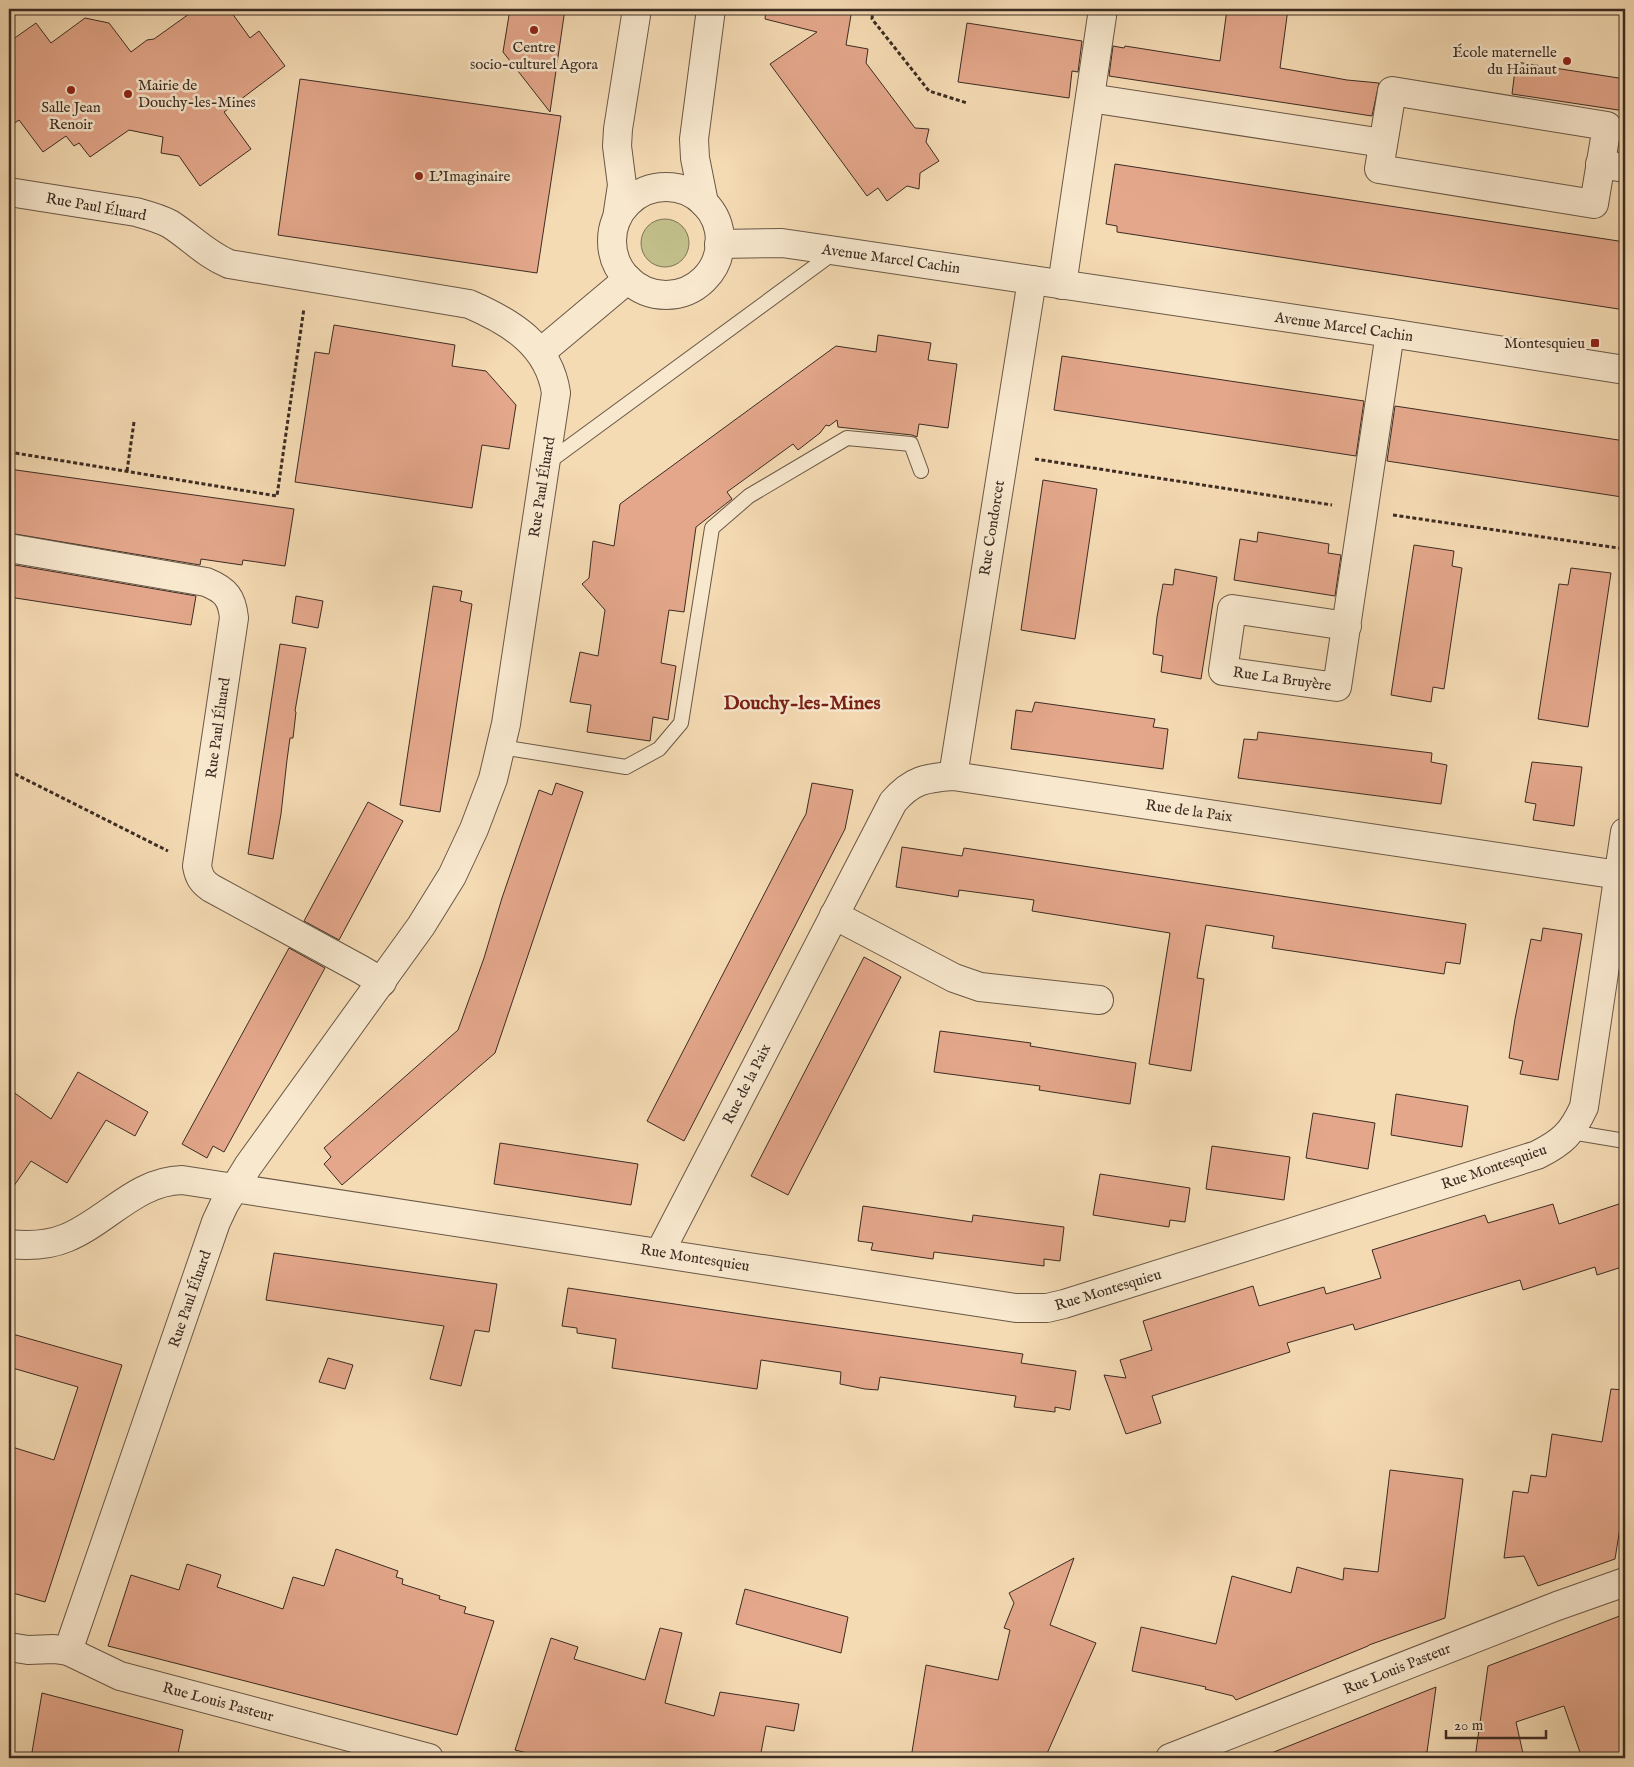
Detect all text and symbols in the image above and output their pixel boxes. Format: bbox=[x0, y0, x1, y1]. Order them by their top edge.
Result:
marker: Centre socio-culturel Agora bbox=[528, 24, 540, 36]
place label: Centre socio-culturel Agora bbox=[470, 38, 599, 74]
place label: École maternelle du Hainaut bbox=[1452, 43, 1557, 79]
marker: École maternelle du Hainaut bbox=[1561, 55, 1573, 67]
place label: Mairie de Douchy-les-Mines bbox=[138, 76, 256, 112]
marker: Salle Jean Renoir bbox=[65, 84, 77, 96]
marker: Mairie de Douchy-les-Mines bbox=[122, 88, 134, 100]
place label: Salle Jean Renoir bbox=[41, 98, 101, 134]
place label: L'Imaginaire bbox=[429, 167, 510, 186]
marker: L'Imaginaire bbox=[413, 170, 425, 182]
street label: Rue Paul Éluard bbox=[44, 189, 149, 225]
street label: Avenue Marcel Cachin bbox=[820, 240, 961, 278]
street label: Avenue Marcel Cachin bbox=[1273, 308, 1414, 346]
place label: Montesquieu bbox=[1504, 334, 1585, 353]
marker: Montesquieu bbox=[1589, 337, 1601, 349]
street label: Rue Paul Éluard bbox=[525, 434, 559, 539]
street label: Rue Condorcet bbox=[975, 479, 1009, 577]
street label: Rue La Bruyère bbox=[1231, 663, 1333, 695]
street label: Rue Paul Éluard bbox=[202, 675, 235, 780]
district label: Douchy-les-Mines bbox=[723, 691, 881, 716]
street label: Rue de la Paix bbox=[1144, 795, 1234, 827]
street label: Rue de la Paix bbox=[719, 1040, 776, 1127]
street label: Rue Montesquieu bbox=[1439, 1140, 1549, 1194]
street label: Rue Montesquieu bbox=[639, 1240, 751, 1276]
street label: Rue Paul Éluard bbox=[164, 1247, 216, 1350]
street label: Rue Montesquieu bbox=[1052, 1265, 1164, 1315]
street label: Rue Louis Pasteur bbox=[1341, 1639, 1454, 1699]
street label: Rue Louis Pasteur bbox=[160, 1678, 276, 1726]
scale bar bbox=[1446, 1707, 1546, 1739]
text: 20 m bbox=[1454, 1716, 1484, 1735]

